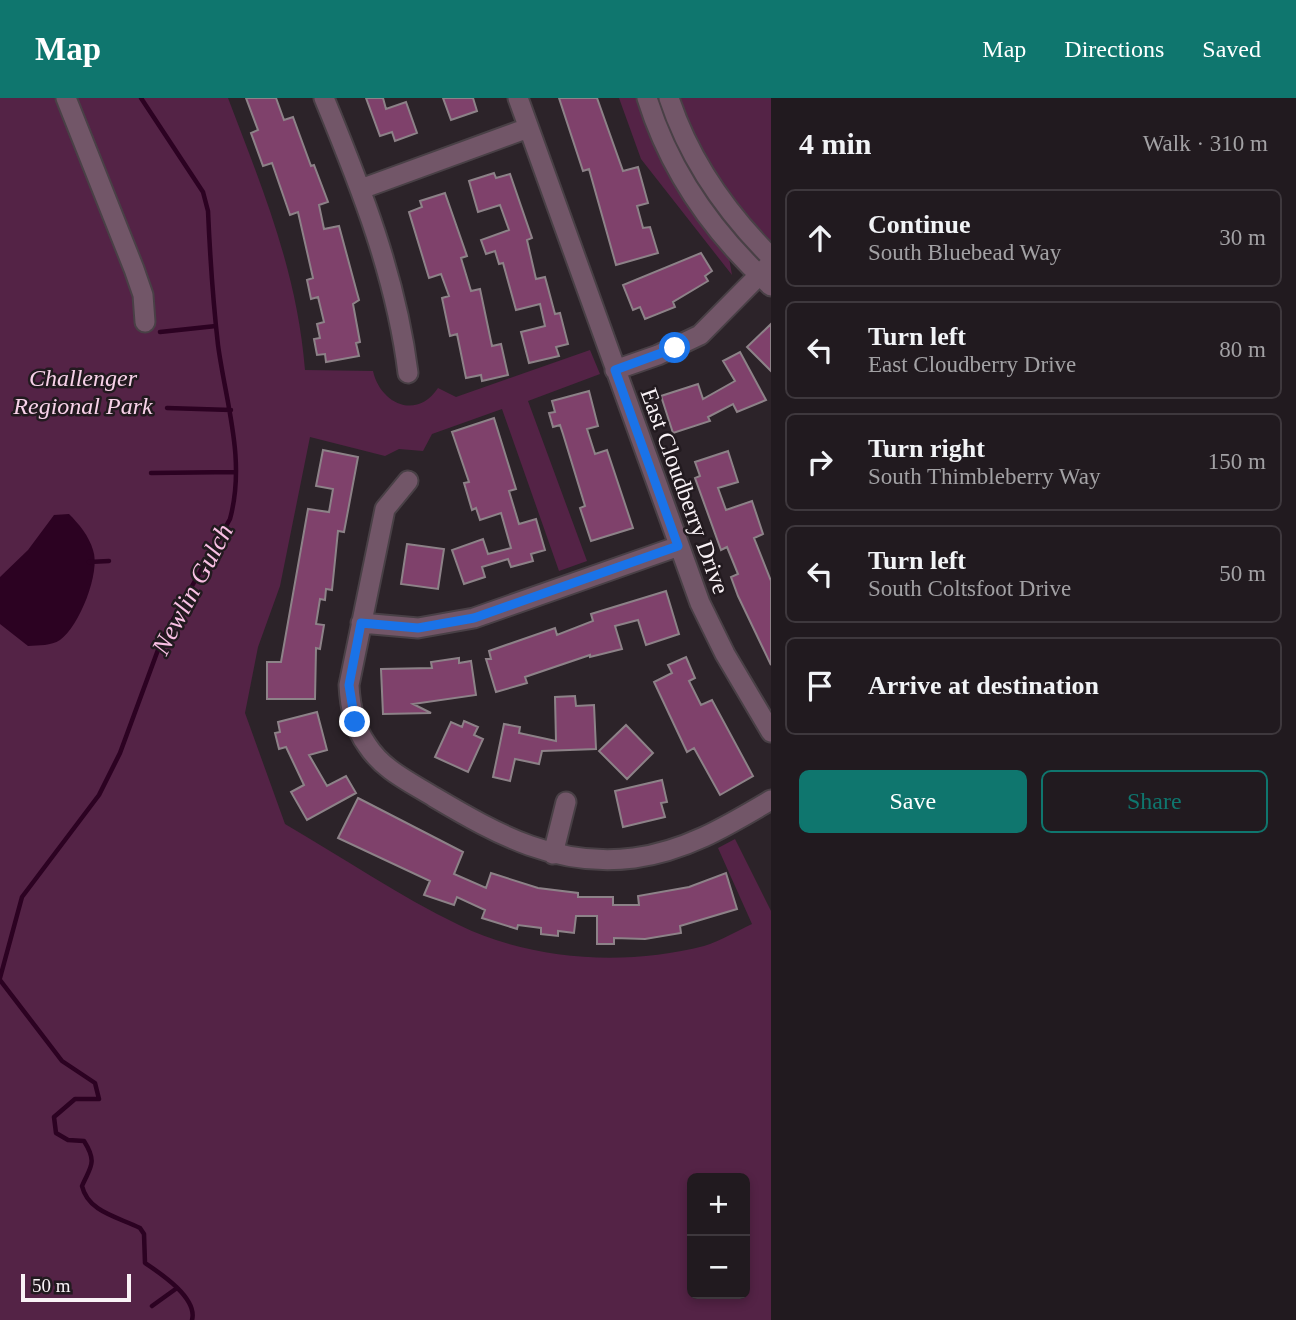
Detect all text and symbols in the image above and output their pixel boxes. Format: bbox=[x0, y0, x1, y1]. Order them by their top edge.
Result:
text: Map bbox=[35, 31, 101, 67]
text: Map bbox=[982, 36, 1026, 62]
text: Directions bbox=[1064, 36, 1164, 62]
text: Saved bbox=[1202, 36, 1261, 62]
text: 4 min bbox=[799, 127, 872, 160]
text: Walk · 310 m bbox=[1143, 131, 1268, 156]
text: Continue bbox=[868, 210, 971, 239]
icon: ahead bbox=[801, 219, 839, 257]
text: 30 m bbox=[1219, 225, 1266, 250]
text: South Bluebead Way bbox=[868, 240, 1061, 265]
text: Turn left bbox=[868, 322, 966, 351]
icon: left bbox=[801, 331, 839, 369]
route start bbox=[659, 332, 690, 363]
text: 80 m bbox=[1219, 337, 1266, 362]
text: East Cloudberry Drive bbox=[868, 352, 1076, 377]
park label: Challenger Regional Park bbox=[12, 365, 153, 419]
street label: East Cloudberry Drive bbox=[636, 384, 734, 598]
text: Turn right bbox=[868, 434, 985, 463]
icon: right bbox=[801, 443, 839, 481]
text: 150 m bbox=[1208, 449, 1266, 474]
text: South Thimbleberry Way bbox=[868, 464, 1100, 489]
water label: Newlin Gulch bbox=[145, 519, 239, 660]
text: Turn left bbox=[868, 546, 966, 575]
icon: left bbox=[801, 555, 839, 593]
text: 50 m bbox=[1219, 561, 1266, 586]
text: South Coltsfoot Drive bbox=[868, 576, 1071, 601]
icon: arrive bbox=[801, 667, 839, 705]
text: Arrive at destination bbox=[868, 671, 1099, 700]
route end bbox=[339, 706, 370, 737]
button: Save bbox=[799, 770, 1027, 833]
button: Share bbox=[1041, 770, 1268, 833]
map controls bbox=[687, 1173, 750, 1299]
button: + bbox=[687, 1173, 750, 1236]
button: − bbox=[687, 1236, 750, 1299]
scale bar bbox=[21, 1271, 131, 1303]
text: 50 m bbox=[32, 1275, 71, 1296]

